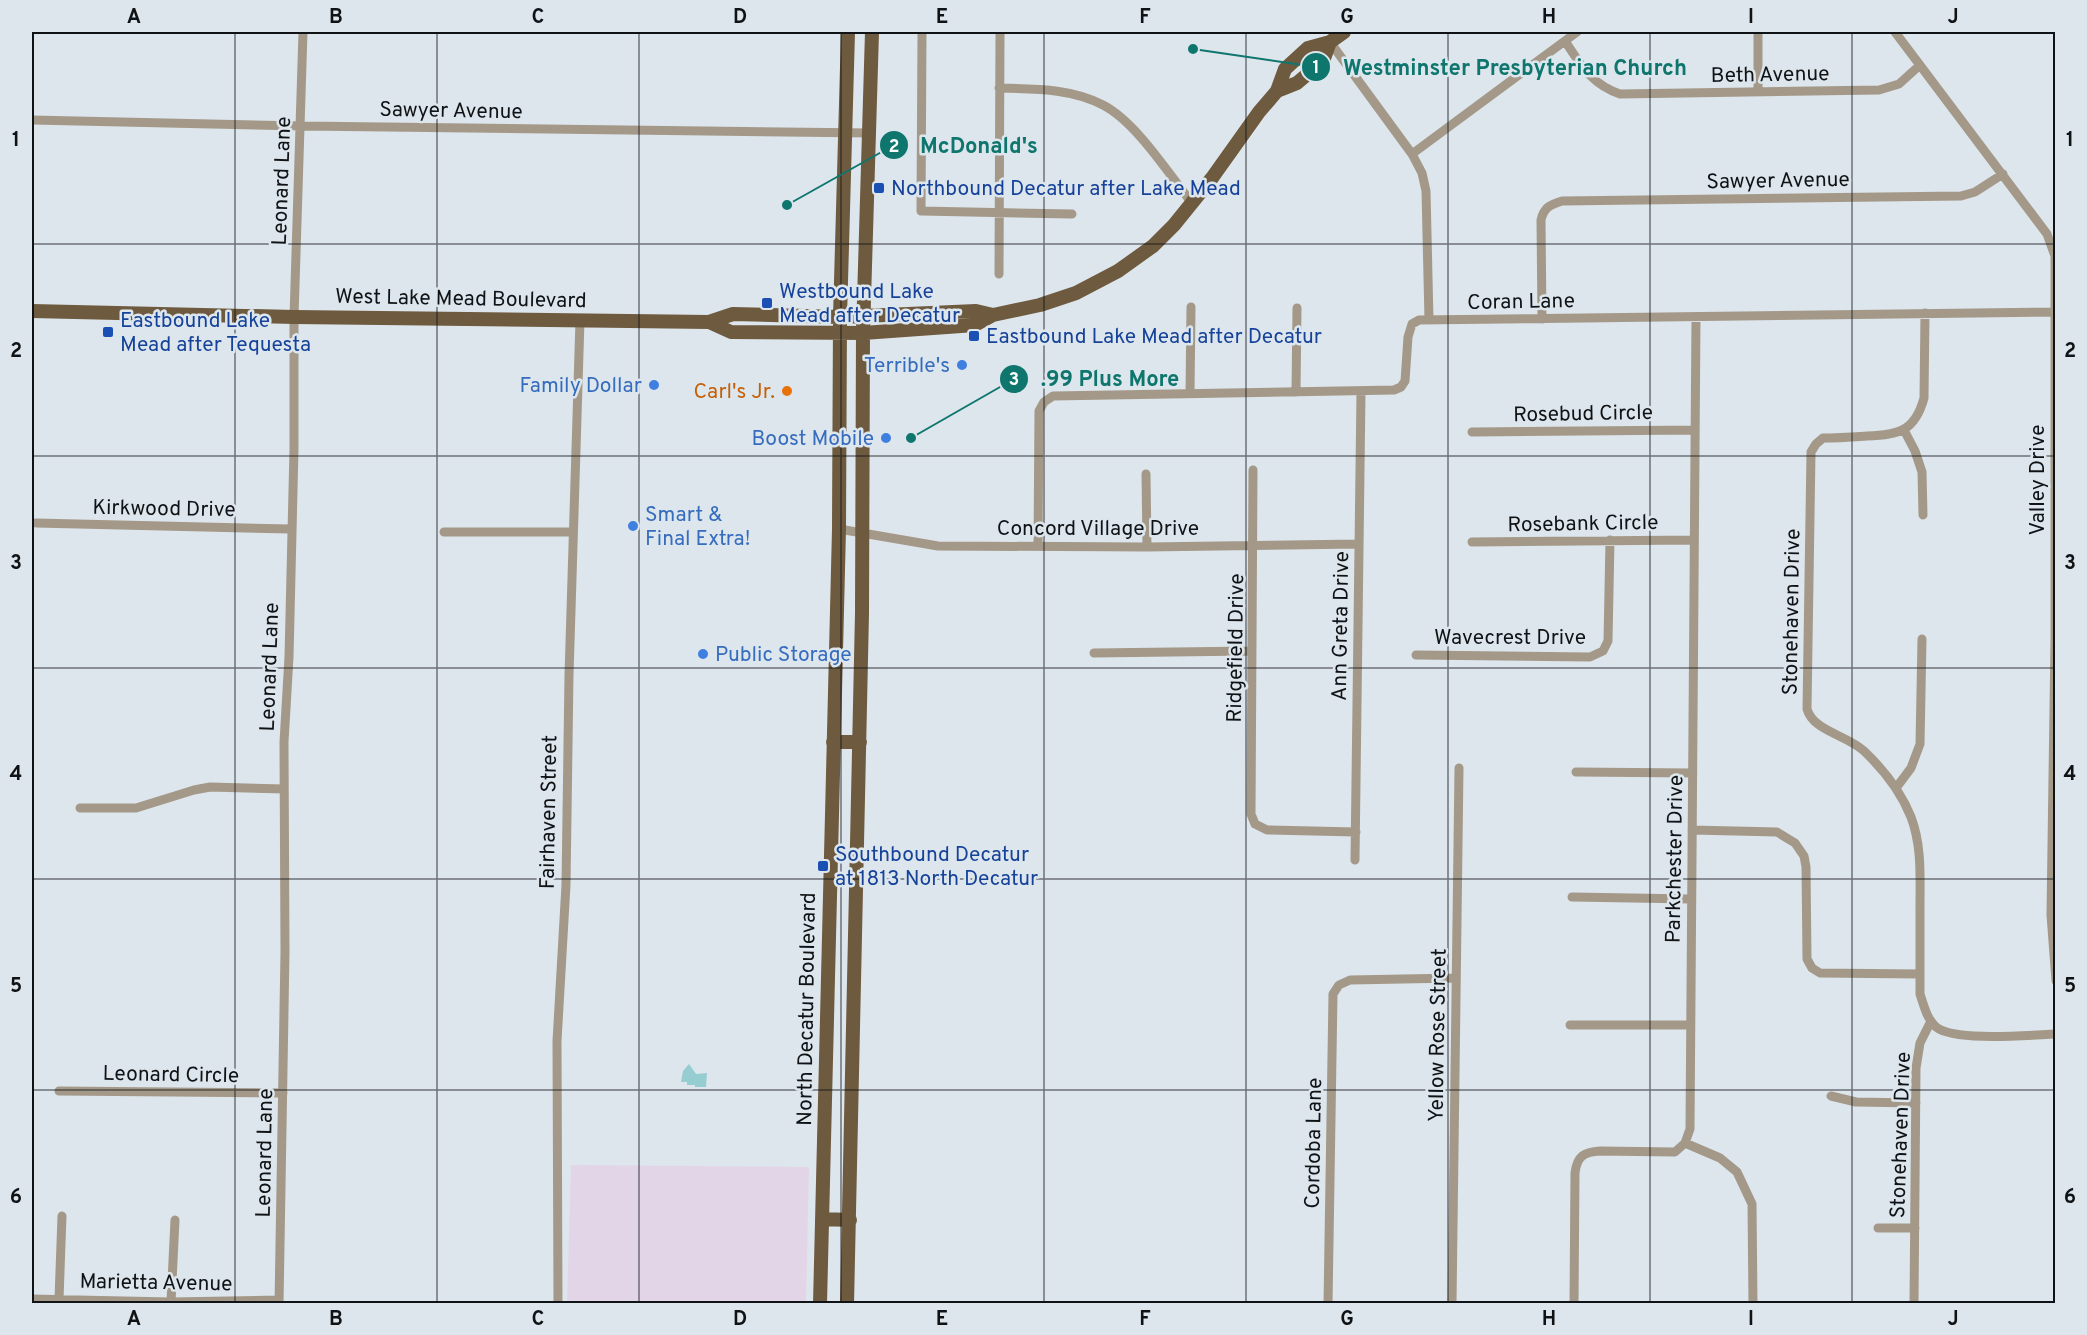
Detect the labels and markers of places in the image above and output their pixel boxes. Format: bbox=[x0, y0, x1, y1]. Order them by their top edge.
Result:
callout: Westminster Presbyterian Church bbox=[1301, 47, 1699, 87]
callout: McDonald's bbox=[879, 125, 1050, 165]
place label: Northbound Decatur after Lake Mead bbox=[891, 176, 1241, 203]
marker: Northbound Decatur after Lake Mead bbox=[872, 181, 886, 195]
place label: Westbound Lake Mead after Decatur bbox=[779, 279, 960, 330]
marker: Westbound Lake Mead after Decatur bbox=[760, 296, 774, 310]
place label: Eastbound Lake Mead after Tequesta bbox=[120, 308, 311, 359]
place label: Eastbound Lake Mead after Decatur bbox=[986, 324, 1322, 351]
marker: Eastbound Lake Mead after Tequesta bbox=[101, 325, 115, 339]
marker: Eastbound Lake Mead after Decatur bbox=[967, 329, 981, 343]
place label: Terrible's bbox=[864, 353, 950, 380]
marker: Terrible's bbox=[955, 358, 969, 372]
callout: .99 Plus More bbox=[999, 359, 1191, 399]
place label: Family Dollar bbox=[520, 373, 642, 400]
marker: Family Dollar bbox=[647, 378, 661, 392]
place label: Carl's Jr. bbox=[694, 379, 775, 406]
marker: Carl's Jr. bbox=[780, 384, 794, 398]
place label: Boost Mobile bbox=[751, 426, 874, 453]
marker: Boost Mobile bbox=[879, 431, 893, 445]
place label: Smart & Final Extra! bbox=[645, 502, 750, 553]
marker: Smart & Final Extra! bbox=[626, 519, 640, 533]
place label: Public Storage bbox=[715, 642, 852, 669]
marker: Public Storage bbox=[696, 647, 710, 661]
place label: Southbound Decatur at 1813 North Decatur bbox=[835, 842, 1038, 893]
marker: Southbound Decatur at 1813 North Decatur bbox=[816, 859, 830, 873]

